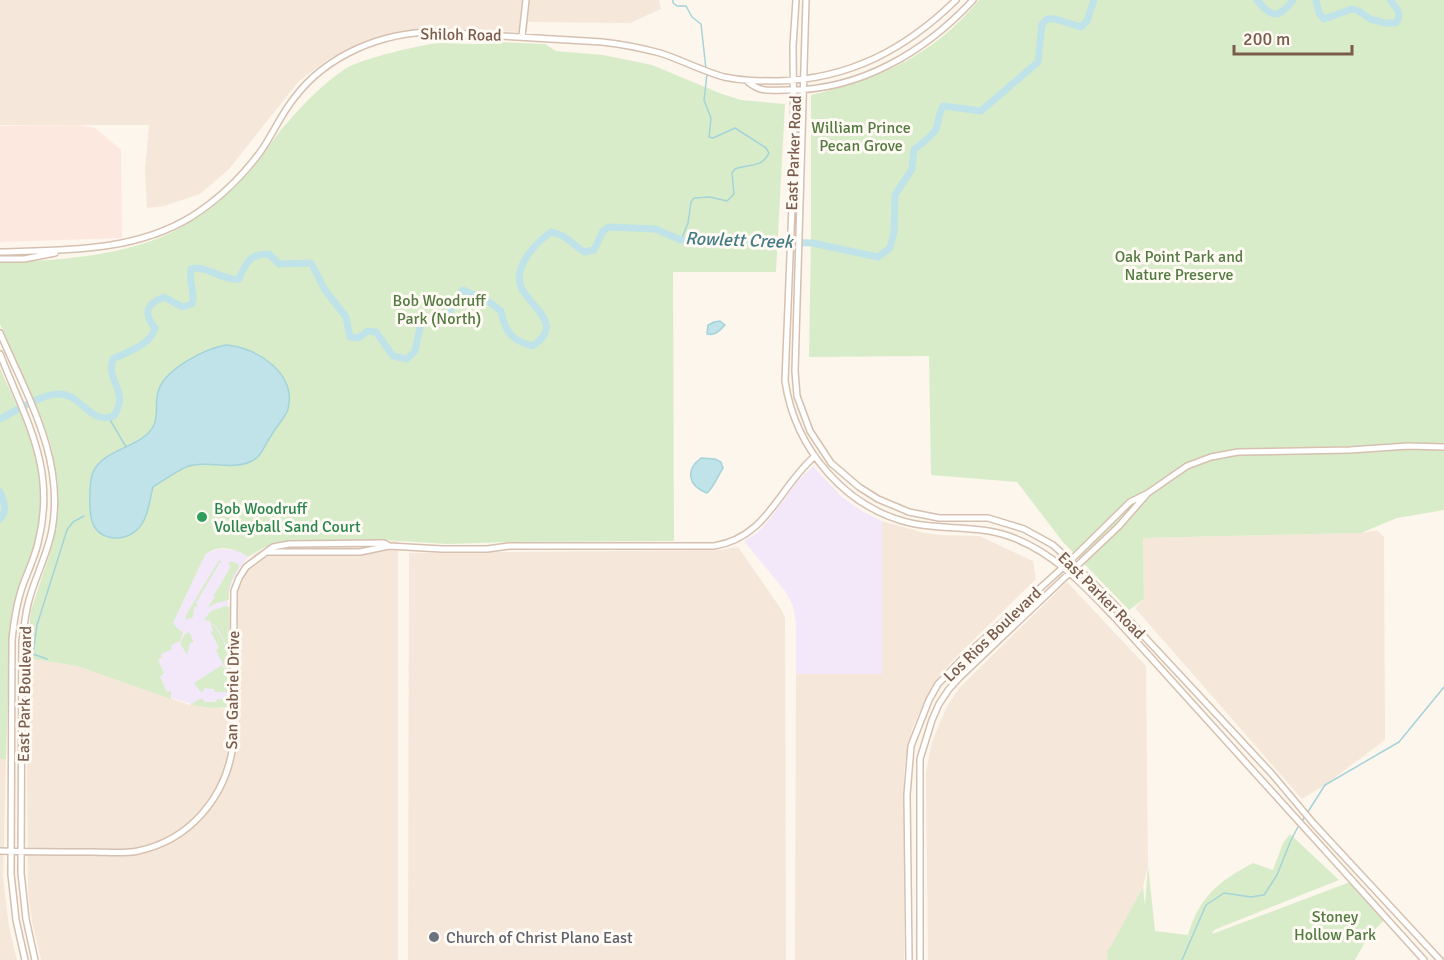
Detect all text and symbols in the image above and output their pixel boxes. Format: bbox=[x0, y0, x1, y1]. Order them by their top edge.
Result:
scale bar bbox=[1234, 18, 1352, 56]
street label: Shiloh Road bbox=[420, 24, 502, 46]
text: 200 m bbox=[1243, 28, 1290, 50]
street label: East Parker Road bbox=[782, 95, 806, 211]
park label: William Prince Pecan Grove bbox=[811, 118, 911, 156]
water label: Rowlett Creek bbox=[685, 227, 795, 253]
park label: Oak Point Park and Nature Preserve bbox=[1115, 247, 1243, 285]
park label: Bob Woodruff Park (North) bbox=[393, 291, 486, 329]
place label: Bob Woodruff Volleyball Sand Court bbox=[214, 499, 361, 537]
marker: Bob Woodruff Volleyball Sand Court bbox=[195, 510, 209, 524]
street label: East Parker Road bbox=[1053, 548, 1149, 644]
street label: Los Rios Boulevard bbox=[940, 583, 1046, 686]
street label: East Park Boulevard bbox=[14, 626, 36, 762]
street label: San Gabriel Drive bbox=[222, 631, 244, 749]
park label: Stoney Hollow Park bbox=[1294, 907, 1376, 945]
place label: Church of Christ Plano East bbox=[446, 928, 633, 948]
marker: Church of Christ Plano East bbox=[427, 930, 441, 944]

